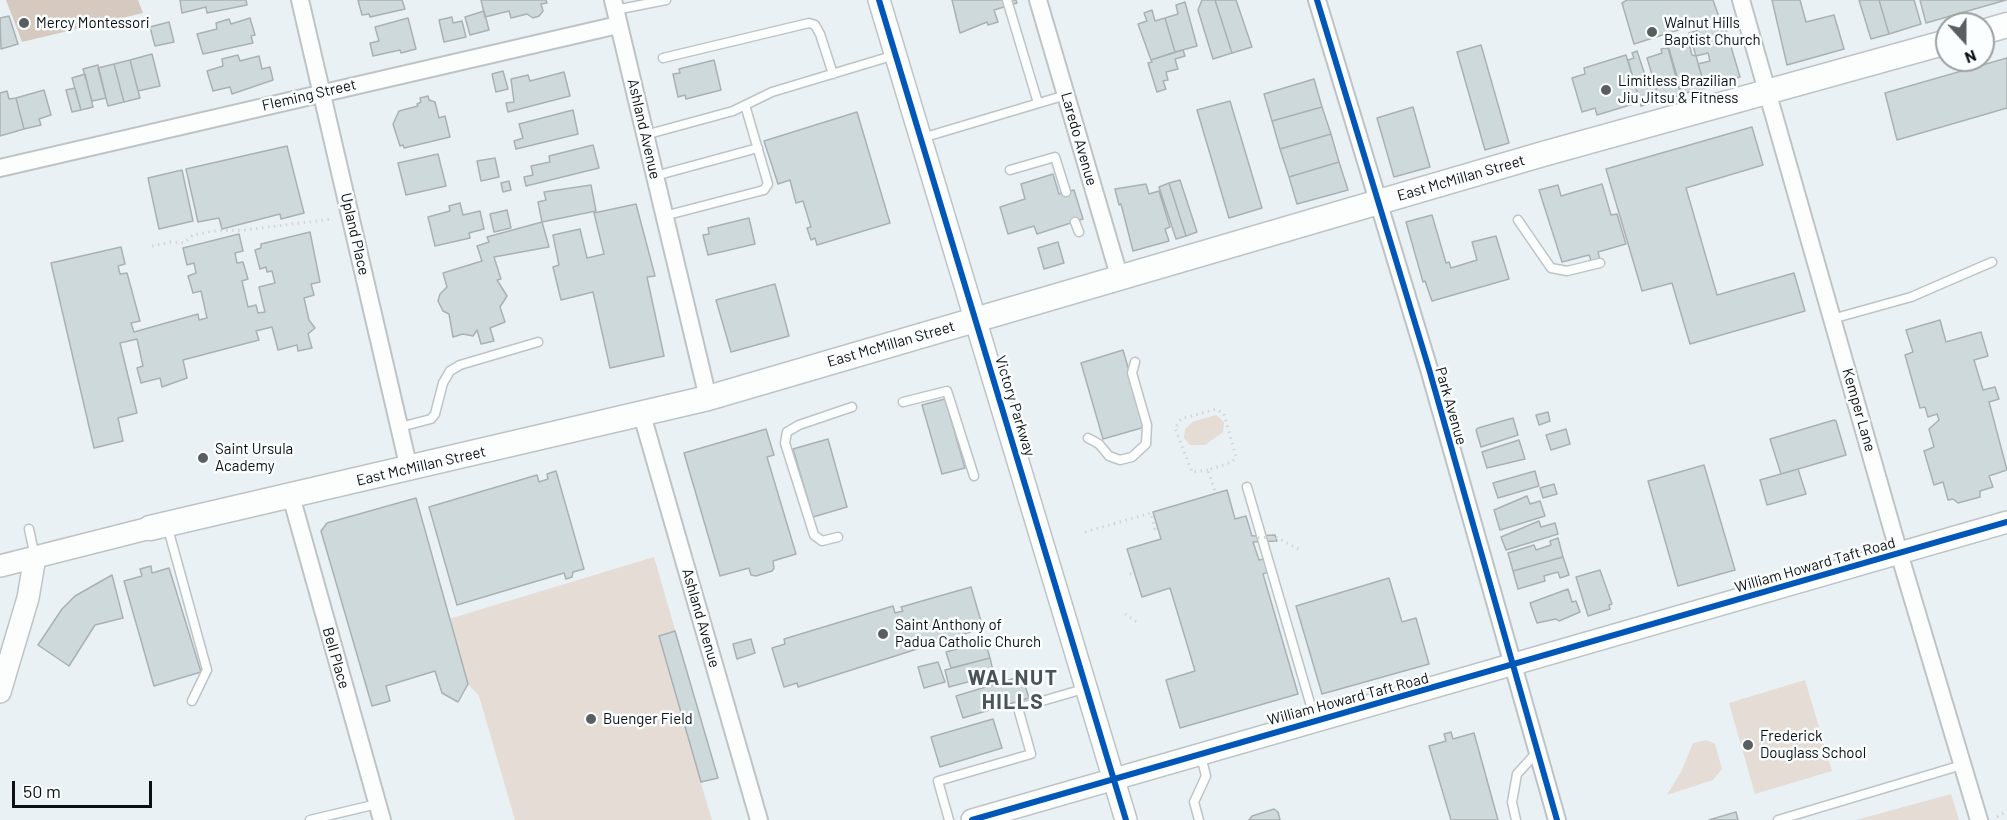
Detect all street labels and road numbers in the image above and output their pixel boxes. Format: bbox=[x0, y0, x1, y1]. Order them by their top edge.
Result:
street label: Fleming Street bbox=[260, 75, 358, 115]
street label: Ashland Avenue bbox=[624, 77, 664, 181]
street label: Laredo Avenue bbox=[1057, 90, 1101, 188]
street label: East McMillan Street bbox=[1395, 151, 1527, 205]
street label: Upland Place bbox=[337, 191, 373, 277]
street label: East McMillan Street bbox=[825, 317, 957, 371]
street label: Victory Parkway bbox=[991, 354, 1039, 458]
street label: Park Avenue bbox=[1431, 365, 1471, 447]
street label: Kemper Lane bbox=[1838, 366, 1880, 454]
street label: East McMillan Street bbox=[355, 442, 487, 490]
street label: William Howard Taft Road bbox=[1733, 533, 1897, 597]
street label: Ashland Avenue bbox=[678, 566, 724, 670]
street label: Bell Place bbox=[319, 625, 353, 691]
street label: William Howard Taft Road bbox=[1265, 669, 1431, 729]

